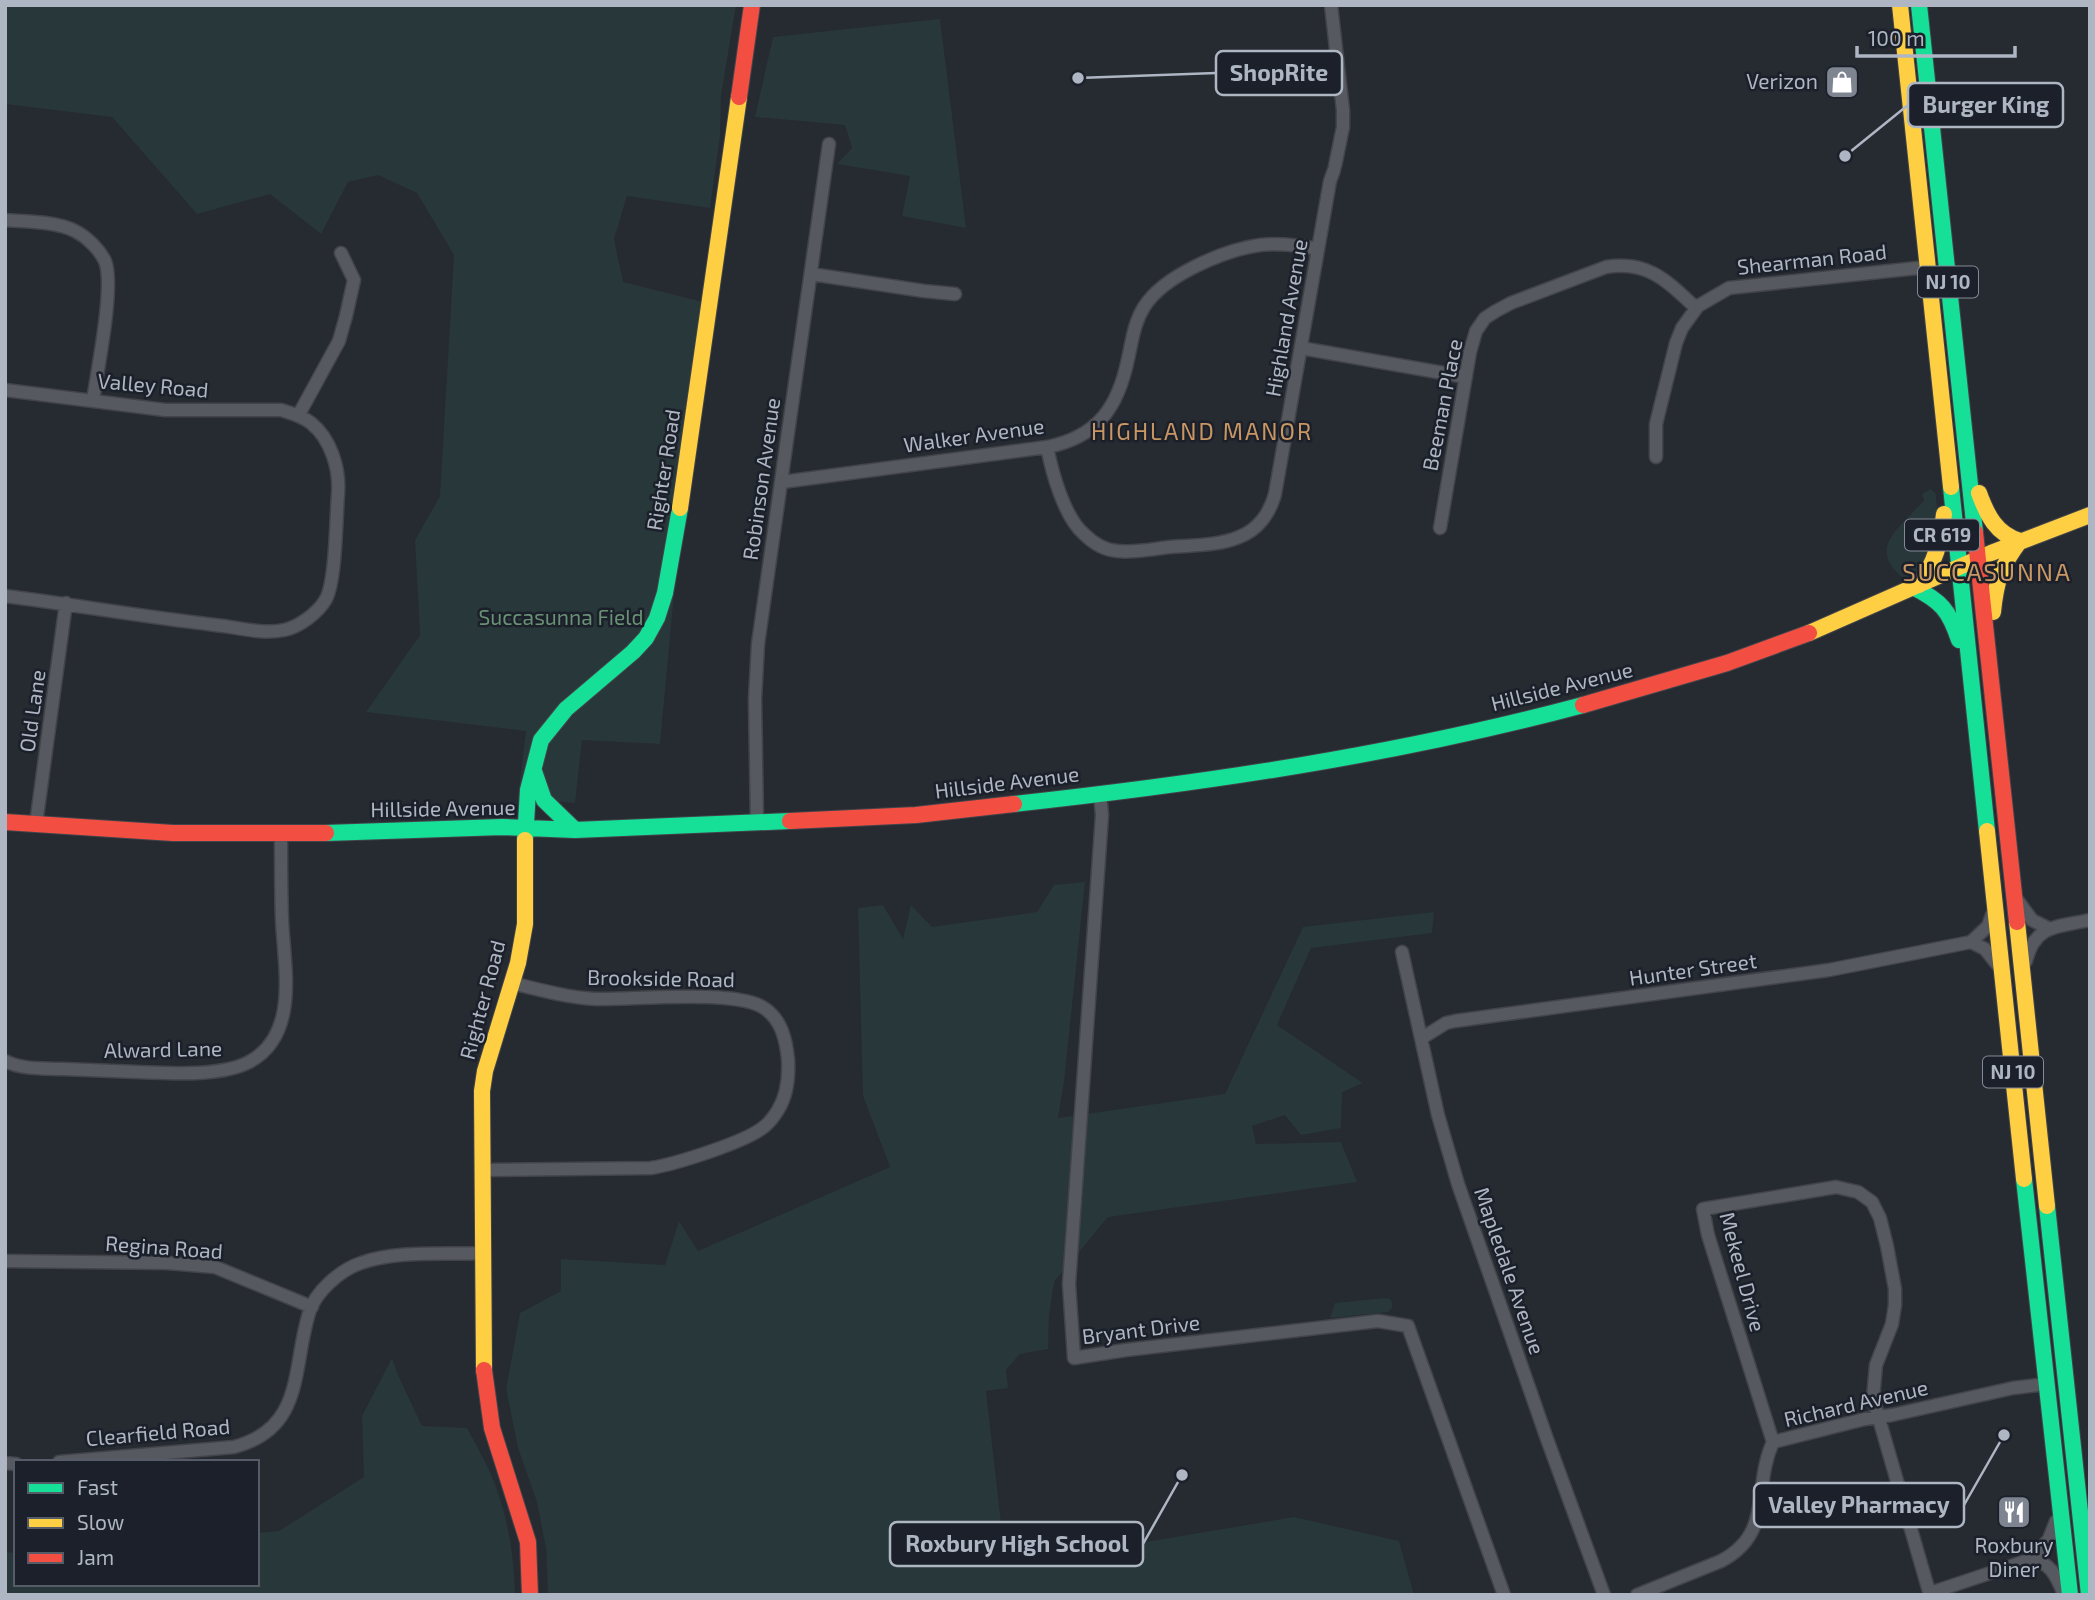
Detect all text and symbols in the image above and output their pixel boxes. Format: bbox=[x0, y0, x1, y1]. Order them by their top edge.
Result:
scale bar bbox=[1857, 14, 2014, 58]
text: 100 m bbox=[1868, 25, 1925, 50]
callout: ShopRite bbox=[1216, 51, 1342, 95]
text: ShopRite bbox=[1230, 58, 1328, 86]
shop icon: Verizon bbox=[1823, 63, 1861, 101]
place label: Verizon bbox=[1746, 68, 1818, 93]
callout: Burger King bbox=[1908, 83, 2063, 127]
text: Burger King bbox=[1923, 90, 2050, 118]
street label: Highland Avenue bbox=[1259, 237, 1312, 399]
street label: Shearman Road bbox=[1736, 238, 1888, 279]
road number: NJ 10 bbox=[1918, 266, 1978, 298]
street label: Beeman Place bbox=[1416, 337, 1467, 473]
street label: Valley Road bbox=[97, 367, 210, 402]
street label: Robinson Avenue bbox=[737, 396, 784, 562]
street label: Righter Road bbox=[641, 407, 684, 532]
street label: Walker Avenue bbox=[902, 412, 1046, 457]
district label: HIGHLAND MANOR bbox=[1091, 417, 1313, 445]
road number: CR 619 bbox=[1905, 520, 1979, 550]
district label: SUCCASUNNA bbox=[1902, 557, 2072, 586]
park label: Succasunna Field bbox=[479, 604, 643, 629]
street label: Hillside Avenue bbox=[1488, 656, 1635, 715]
street label: Old Lane bbox=[13, 668, 50, 754]
street label: Hillside Avenue bbox=[933, 760, 1081, 803]
street label: Hillside Avenue bbox=[370, 794, 516, 821]
street label: Righter Road bbox=[454, 937, 509, 1062]
street label: Hunter Street bbox=[1627, 947, 1758, 990]
street label: Brookside Road bbox=[587, 964, 735, 991]
street label: Alward Lane bbox=[104, 1035, 222, 1062]
road number: NJ 10 bbox=[1983, 1056, 2043, 1088]
street label: Mapledale Avenue bbox=[1470, 1184, 1551, 1357]
street label: Mekeel Drive bbox=[1715, 1209, 1771, 1334]
street label: Regina Road bbox=[104, 1230, 224, 1263]
street label: Bryant Drive bbox=[1080, 1309, 1201, 1348]
street label: Richard Avenue bbox=[1781, 1374, 1930, 1431]
street label: Clearfield Road bbox=[85, 1413, 231, 1450]
legend bbox=[14, 1460, 259, 1586]
text: Fast bbox=[77, 1474, 118, 1499]
callout: Valley Pharmacy bbox=[1754, 1483, 1964, 1527]
text: Valley Pharmacy bbox=[1768, 1490, 1950, 1518]
restaurant icon: Roxbury Diner bbox=[1995, 1493, 2033, 1531]
text: Slow bbox=[77, 1509, 124, 1534]
callout: Roxbury High School bbox=[890, 1522, 1143, 1566]
text: Roxbury High School bbox=[905, 1529, 1129, 1557]
place label: Roxbury Diner bbox=[1974, 1532, 2054, 1581]
text: Jam bbox=[77, 1544, 114, 1569]

